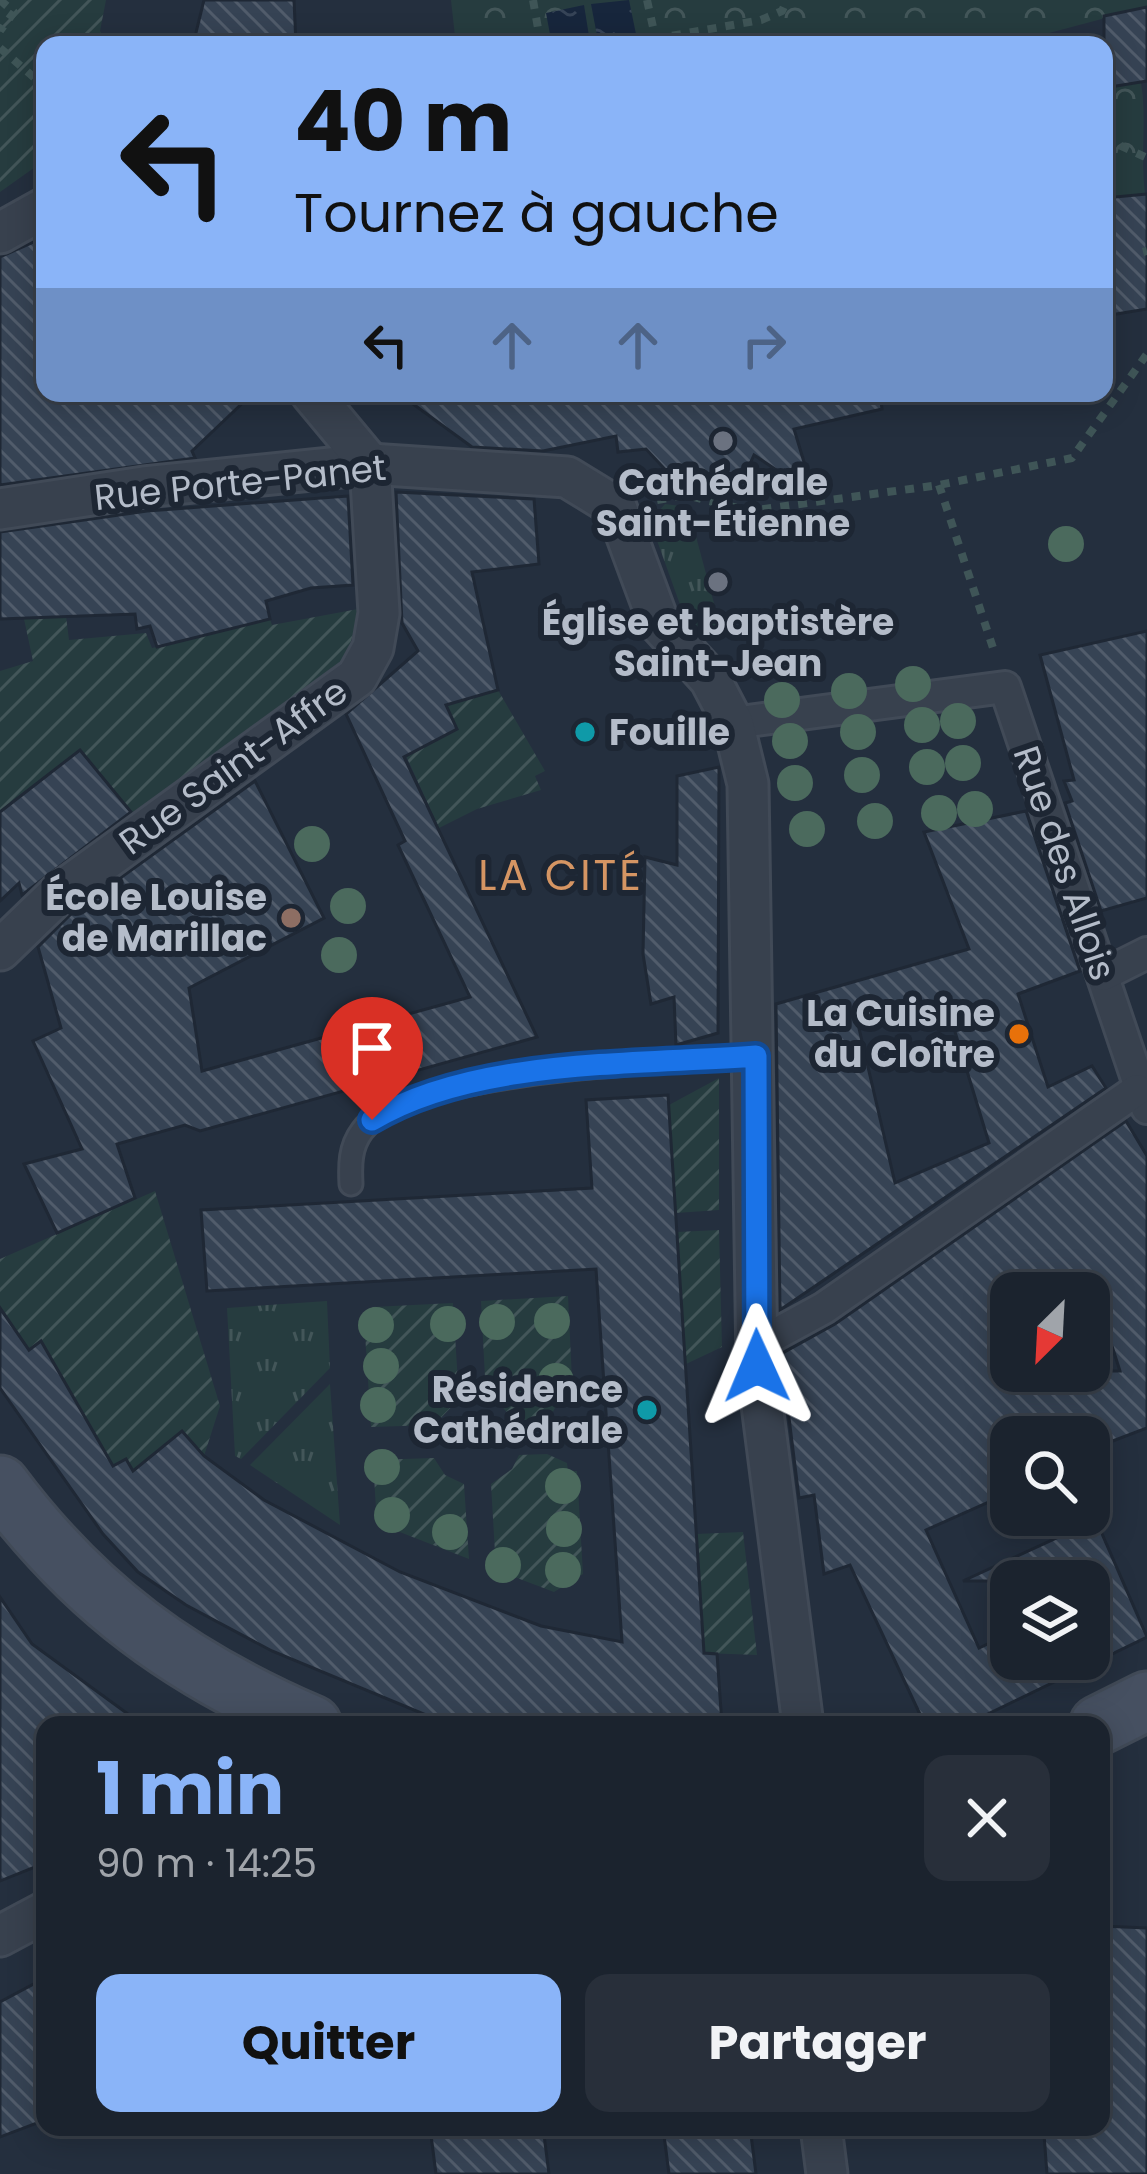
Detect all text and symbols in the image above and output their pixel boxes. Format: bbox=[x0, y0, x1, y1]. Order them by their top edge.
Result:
text: 40 m bbox=[294, 63, 512, 180]
icon: left bbox=[96, 84, 252, 240]
text: Tournez à gauche bbox=[294, 175, 779, 251]
icon: left bbox=[353, 312, 419, 378]
icon: ahead bbox=[479, 312, 545, 378]
icon: ahead bbox=[605, 312, 671, 378]
icon: right bbox=[731, 312, 797, 378]
marker: Cathédrale Saint-Étienne bbox=[710, 428, 736, 454]
street label: Rue Porte-Panet bbox=[92, 442, 388, 523]
place label: Cathédrale Saint-Étienne bbox=[596, 457, 850, 549]
marker: Église et baptistère Saint-Jean bbox=[705, 569, 731, 595]
place label: Église et baptistère Saint-Jean bbox=[542, 597, 894, 689]
street label: Rue Saint-Affre bbox=[109, 666, 358, 867]
place label: Fouille bbox=[609, 707, 730, 758]
marker: Fouille bbox=[572, 719, 598, 745]
street label: Rue des Allois bbox=[1001, 739, 1128, 987]
district label: LA CITÉ bbox=[478, 846, 644, 905]
place label: École Louise de Marillac bbox=[45, 872, 267, 964]
marker: École Louise de Marillac bbox=[278, 905, 304, 931]
place label: La Cuisine du Cloître bbox=[806, 988, 995, 1080]
pin bbox=[321, 997, 423, 1120]
icon: arrive bbox=[339, 1015, 405, 1081]
marker: La Cuisine du Cloître bbox=[1006, 1021, 1032, 1047]
north arrow bbox=[990, 1272, 1110, 1392]
map controls bbox=[990, 1272, 1110, 1680]
position arrow bbox=[694, 1303, 820, 1429]
place label: Résidence Cathédrale bbox=[413, 1364, 623, 1456]
marker: Résidence Cathédrale bbox=[634, 1397, 660, 1423]
button: search bbox=[990, 1416, 1110, 1536]
button: layers bbox=[990, 1560, 1110, 1680]
text: 1 min bbox=[96, 1738, 284, 1839]
button: close bbox=[924, 1755, 1050, 1881]
text: 90 m · 14:25 bbox=[96, 1836, 317, 1891]
button: Quitter bbox=[96, 1974, 561, 2112]
button: Partager bbox=[585, 1974, 1050, 2112]

